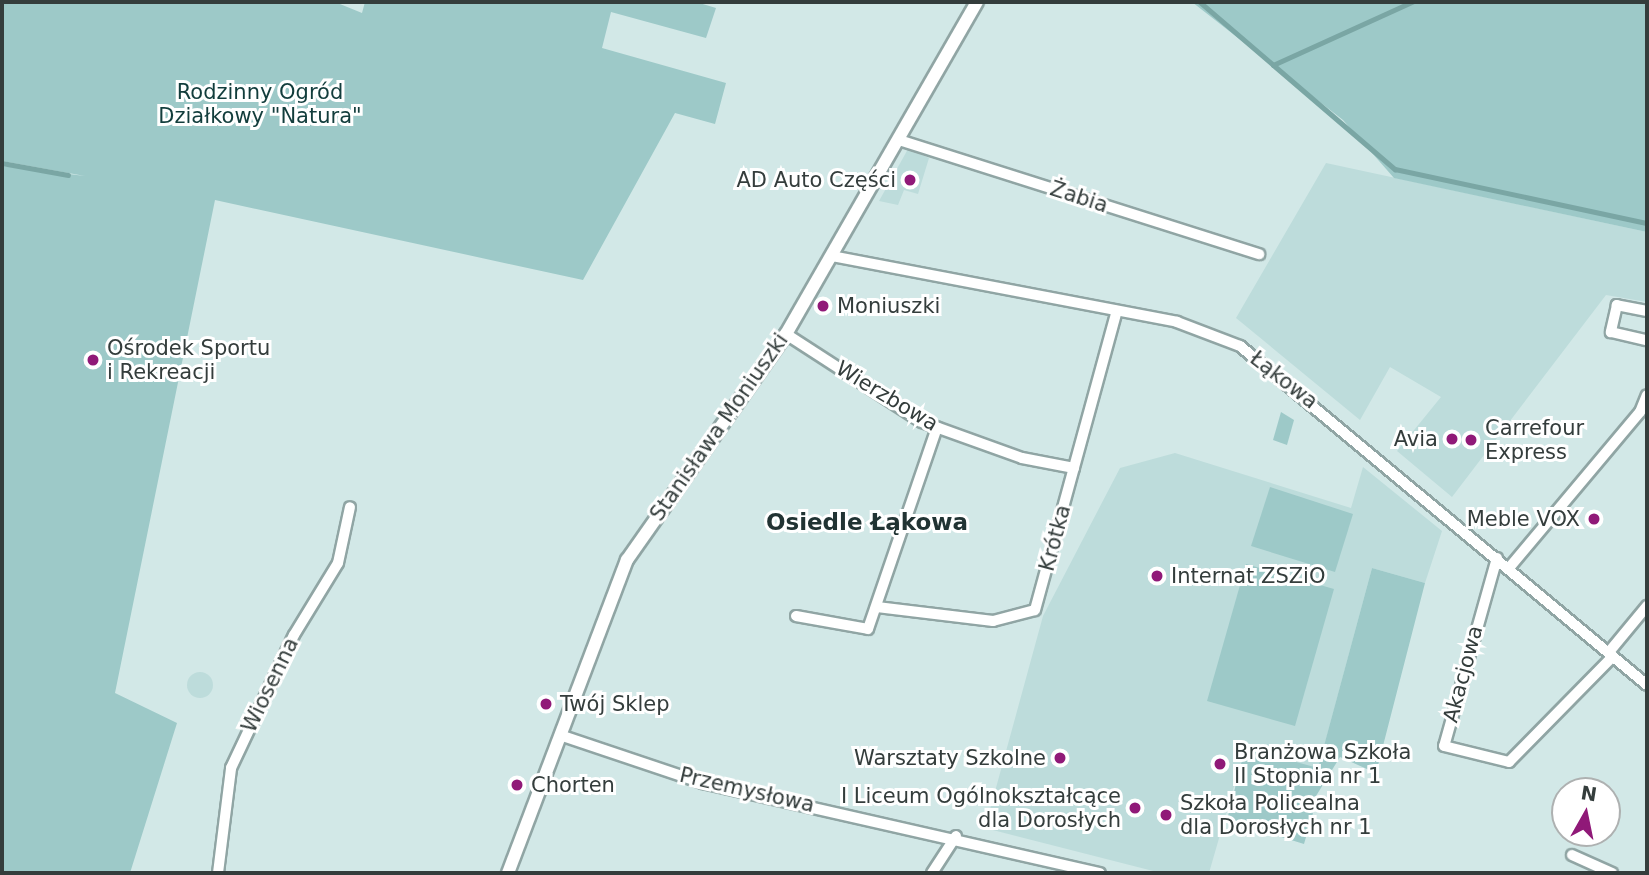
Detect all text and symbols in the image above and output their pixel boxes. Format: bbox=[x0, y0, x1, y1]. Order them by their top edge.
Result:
park label: Rodzinny Ogród Działkowy "Natura" bbox=[158, 79, 362, 129]
place label: AD Auto Części bbox=[736, 167, 896, 193]
marker: AD Auto Części bbox=[902, 172, 918, 188]
street label: Żabia bbox=[1047, 176, 1111, 218]
place label: Moniuszki bbox=[837, 293, 940, 319]
marker: Moniuszki bbox=[815, 298, 831, 314]
street label: Stanisława Moniuszki bbox=[645, 328, 793, 526]
place label: Ośrodek Sportu i Rekreacji bbox=[107, 335, 270, 385]
street label: Łąkowa bbox=[1245, 346, 1323, 414]
marker: Ośrodek Sportu i Rekreacji bbox=[85, 352, 101, 368]
street label: Wierzbowa bbox=[831, 356, 943, 436]
place label: Carrefour Express bbox=[1485, 415, 1584, 465]
place label: Avia bbox=[1394, 426, 1438, 452]
marker: Avia bbox=[1444, 431, 1460, 447]
marker: Carrefour Express bbox=[1463, 432, 1479, 448]
street label: Krótka bbox=[1034, 502, 1076, 574]
place label: Meble VOX bbox=[1467, 506, 1580, 532]
district label: Osiedle Łąkowa bbox=[766, 508, 968, 536]
marker: Meble VOX bbox=[1586, 511, 1602, 527]
place label: Internat ZSZiO bbox=[1171, 563, 1325, 589]
marker: Internat ZSZiO bbox=[1149, 568, 1165, 584]
street label: Akacjowa bbox=[1438, 623, 1488, 725]
street label: Wiosenna bbox=[236, 633, 304, 737]
place label: Twój Sklep bbox=[560, 691, 669, 717]
marker: Twój Sklep bbox=[538, 696, 554, 712]
place label: Branżowa Szkoła II Stopnia nr 1 bbox=[1234, 739, 1411, 789]
place label: Warsztaty Szkolne bbox=[854, 745, 1046, 771]
marker: Warsztaty Szkolne bbox=[1052, 750, 1068, 766]
marker: Branżowa Szkoła II Stopnia nr 1 bbox=[1212, 756, 1228, 772]
street label: Przemysłowa bbox=[677, 762, 817, 818]
place label: Chorten bbox=[531, 772, 615, 798]
marker: Chorten bbox=[509, 777, 525, 793]
north arrow bbox=[1551, 777, 1621, 847]
text: N bbox=[1579, 781, 1599, 805]
place label: I Liceum Ogólnokształcące dla Dorosłych bbox=[841, 783, 1121, 833]
place label: Szkoła Policealna dla Dorosłych nr 1 bbox=[1180, 790, 1372, 840]
marker: I Liceum Ogólnokształcące dla Dorosłych bbox=[1127, 800, 1143, 816]
marker: Szkoła Policealna dla Dorosłych nr 1 bbox=[1158, 807, 1174, 823]

